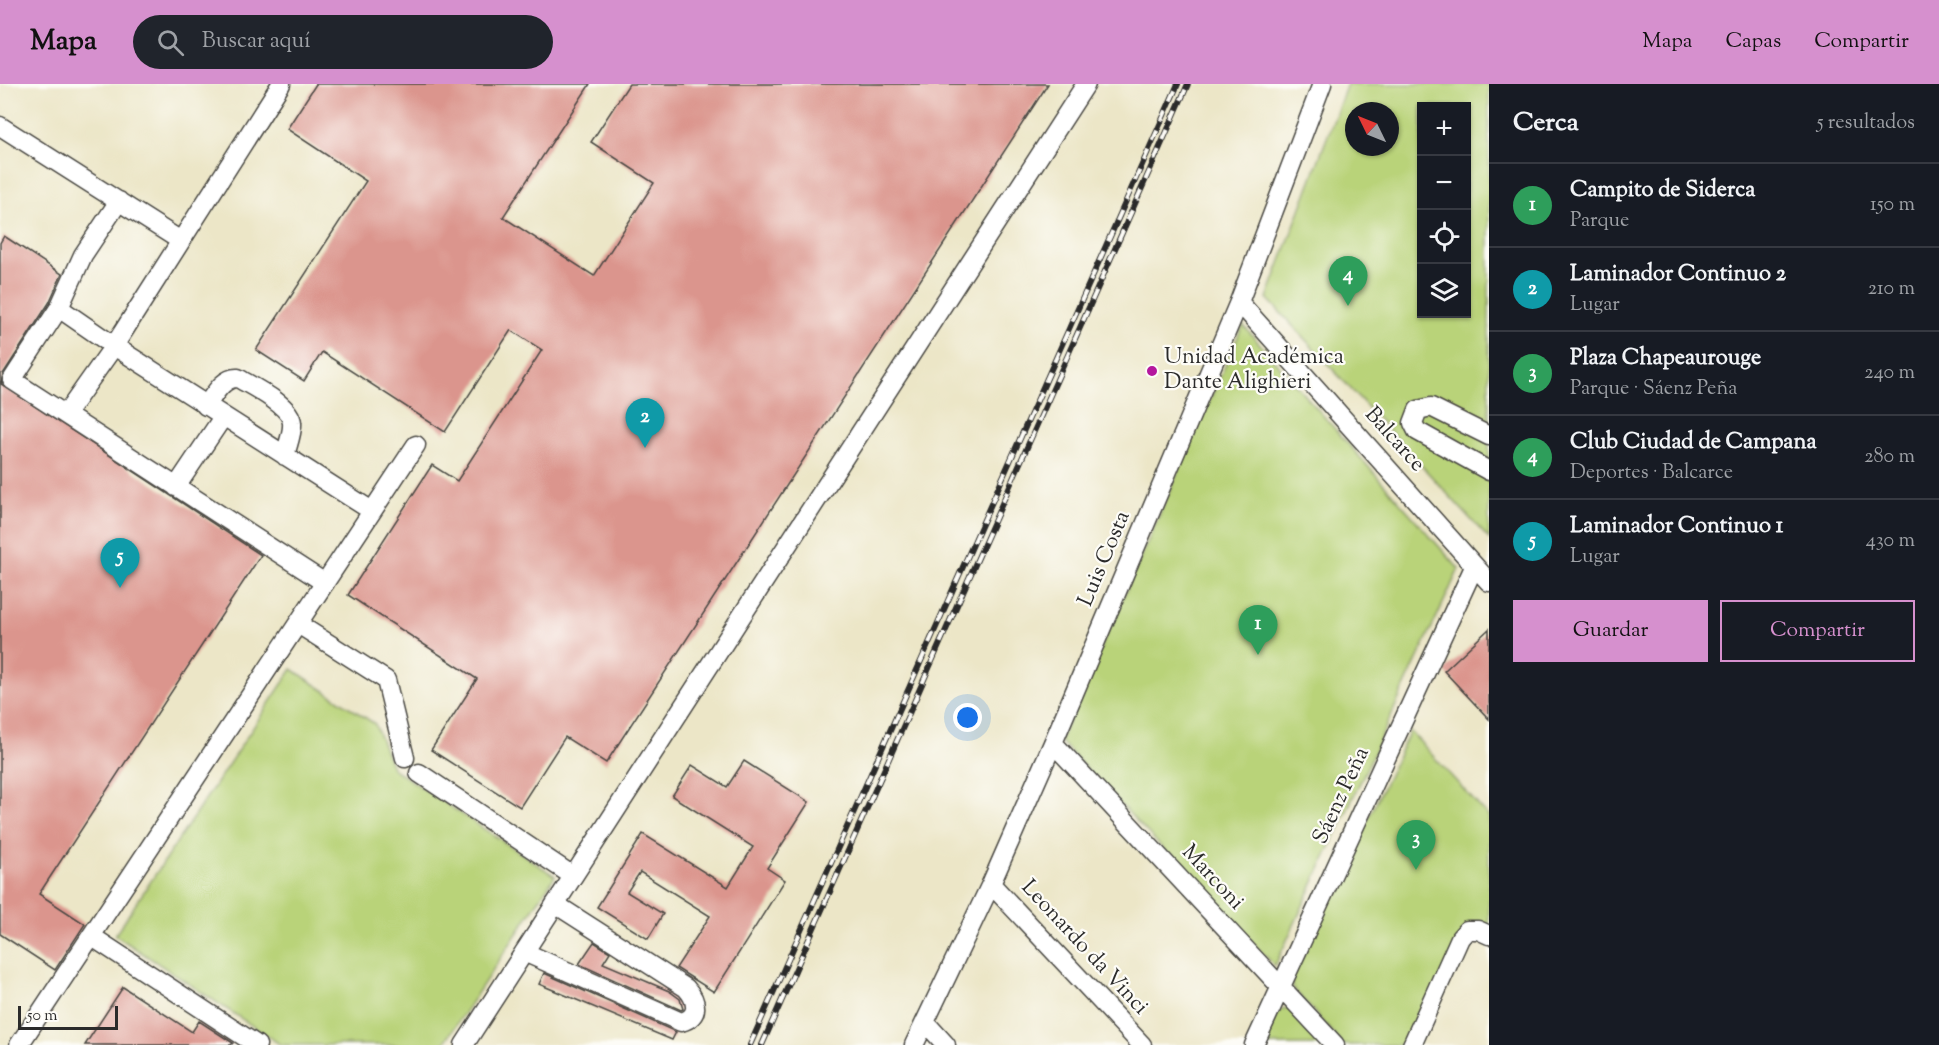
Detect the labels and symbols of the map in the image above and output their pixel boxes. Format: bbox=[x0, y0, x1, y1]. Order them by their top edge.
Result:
north arrow bbox=[1345, 102, 1399, 156]
pin: 4 bbox=[1328, 256, 1368, 306]
place label: Unidad Académica Dante Alighieri bbox=[1164, 342, 1344, 399]
marker: Unidad Académica Dante Alighieri bbox=[1145, 364, 1159, 378]
pin: 2 bbox=[626, 398, 664, 448]
street label: Balcarce bbox=[1356, 400, 1432, 480]
street label: Luis Costa bbox=[1071, 506, 1139, 612]
pin: 5 bbox=[100, 538, 140, 588]
pin: 1 bbox=[1238, 606, 1278, 655]
your location bbox=[953, 703, 982, 732]
street label: Sáenz Peña bbox=[1306, 742, 1378, 850]
pin: 3 bbox=[1396, 820, 1436, 870]
street label: Marconi bbox=[1173, 838, 1251, 918]
street label: Leonardo da Vinci bbox=[1013, 873, 1155, 1023]
scale bar bbox=[18, 1003, 118, 1030]

